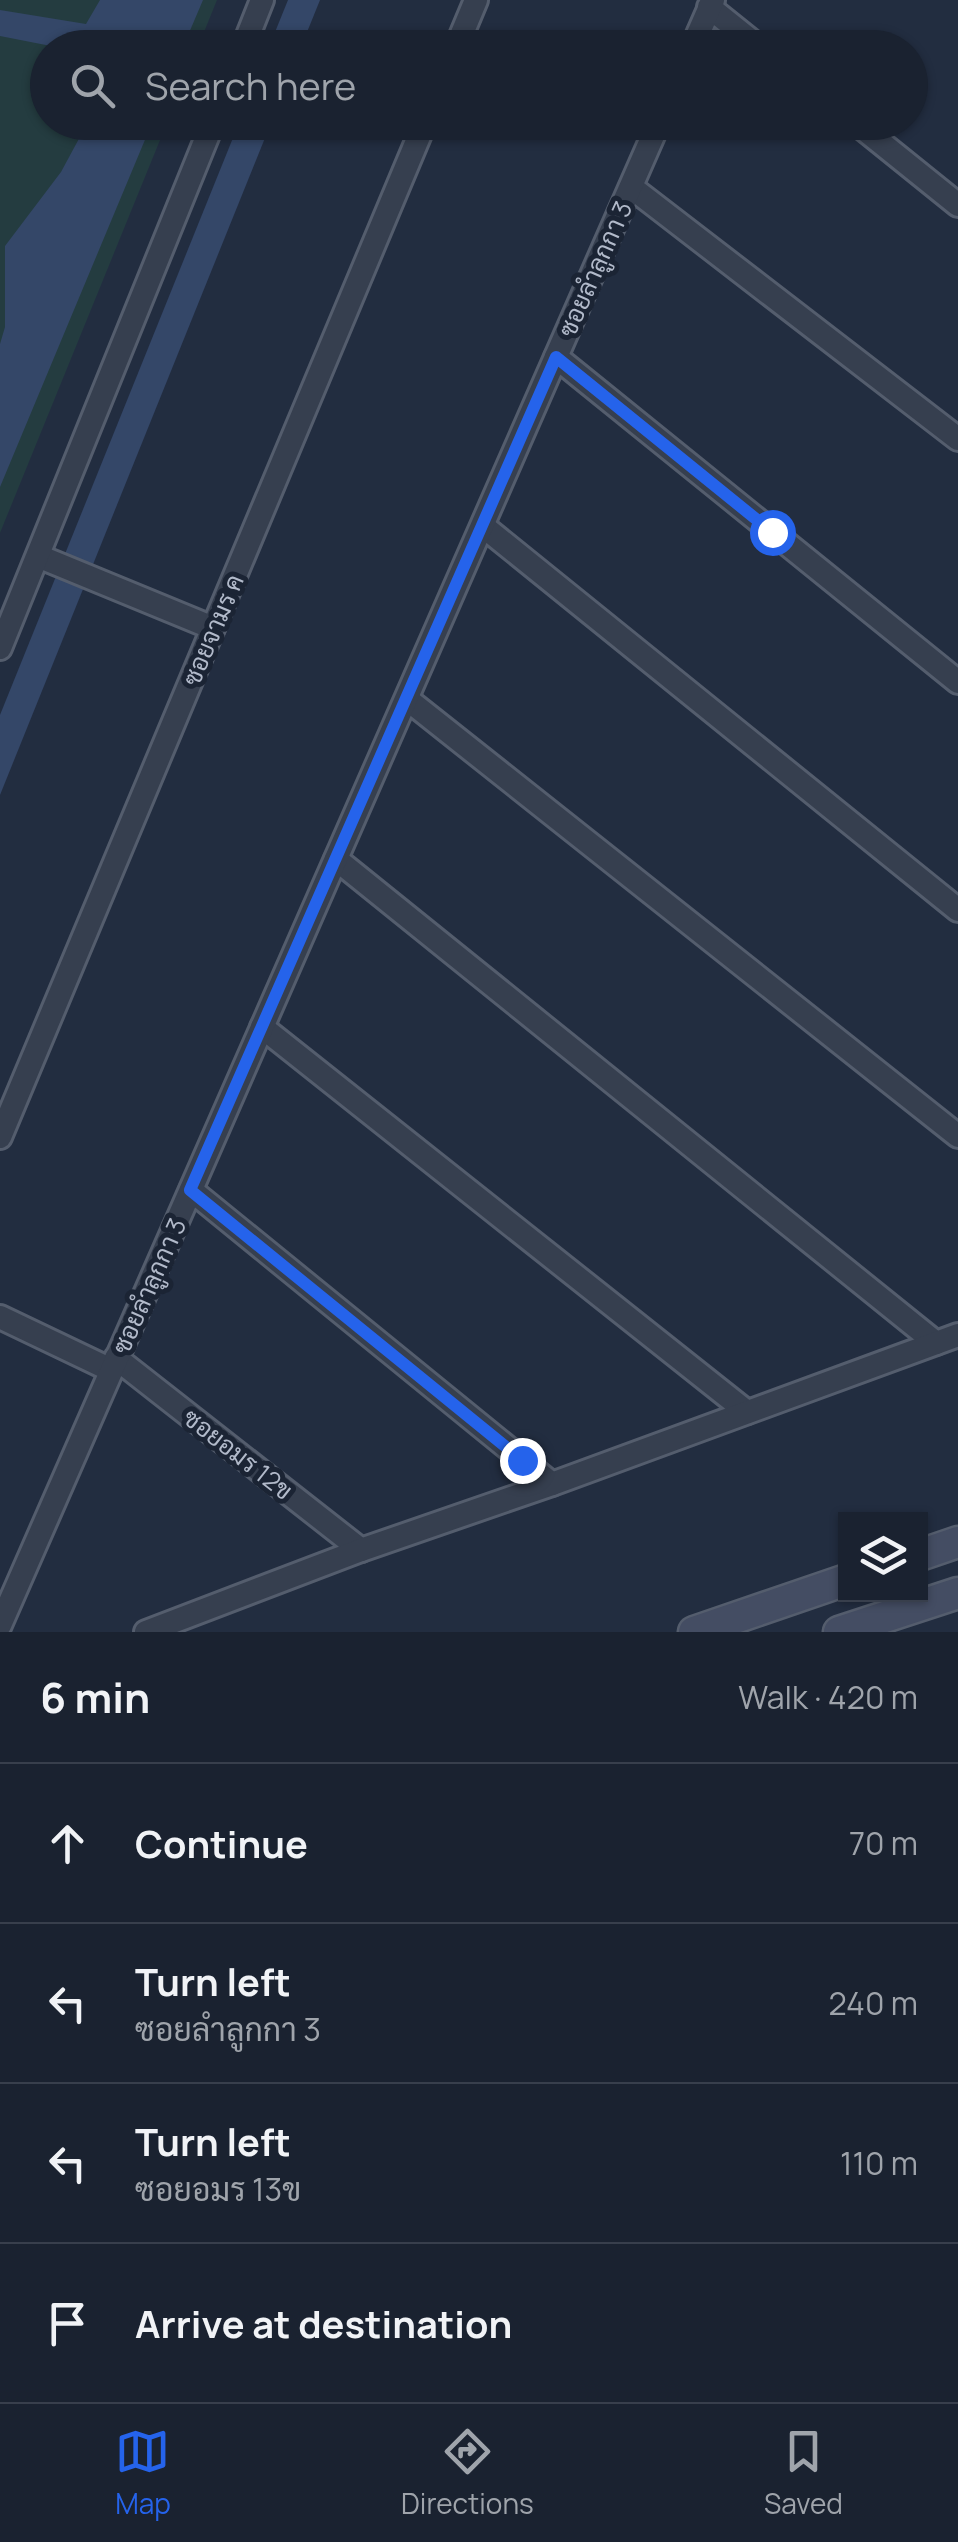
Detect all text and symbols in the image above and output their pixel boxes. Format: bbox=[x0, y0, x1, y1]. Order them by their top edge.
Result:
search box bbox=[30, 30, 928, 140]
icon: search bbox=[65, 58, 120, 113]
text: Search here bbox=[145, 59, 356, 111]
street label: ซอยลำลูกกา 3 bbox=[549, 195, 641, 343]
route start bbox=[750, 510, 796, 556]
street label: ซอยจามร ค bbox=[173, 569, 252, 691]
street label: ซอยลำลูกกา 3 bbox=[103, 1212, 195, 1360]
street label: ซอยอมร 12ข bbox=[176, 1400, 300, 1508]
route end bbox=[500, 1438, 546, 1484]
map controls bbox=[838, 1512, 928, 1602]
button: layers bbox=[838, 1512, 928, 1602]
text: 6 min bbox=[40, 1668, 150, 1726]
text: Walk · 420 m bbox=[738, 1675, 918, 1719]
icon: ahead bbox=[40, 1816, 95, 1871]
text: Continue bbox=[135, 1817, 308, 1869]
text: 70 m bbox=[849, 1821, 918, 1865]
text: Turn left bbox=[135, 1955, 291, 2007]
icon: left bbox=[40, 1976, 95, 2031]
text: 240 m bbox=[828, 1981, 918, 2025]
text: ซอยลำลูกกา 3 bbox=[135, 2007, 321, 2051]
text: Turn left bbox=[135, 2115, 291, 2167]
icon: left bbox=[40, 2136, 95, 2191]
text: 110 m bbox=[840, 2141, 918, 2185]
text: ซอยอมร 13ข bbox=[135, 2167, 301, 2211]
icon: arrive bbox=[40, 2296, 95, 2351]
text: Arrive at destination bbox=[135, 2297, 512, 2349]
tab: Map bbox=[115, 2424, 171, 2522]
tab: Directions bbox=[401, 2424, 534, 2522]
tab: Saved bbox=[764, 2424, 843, 2522]

